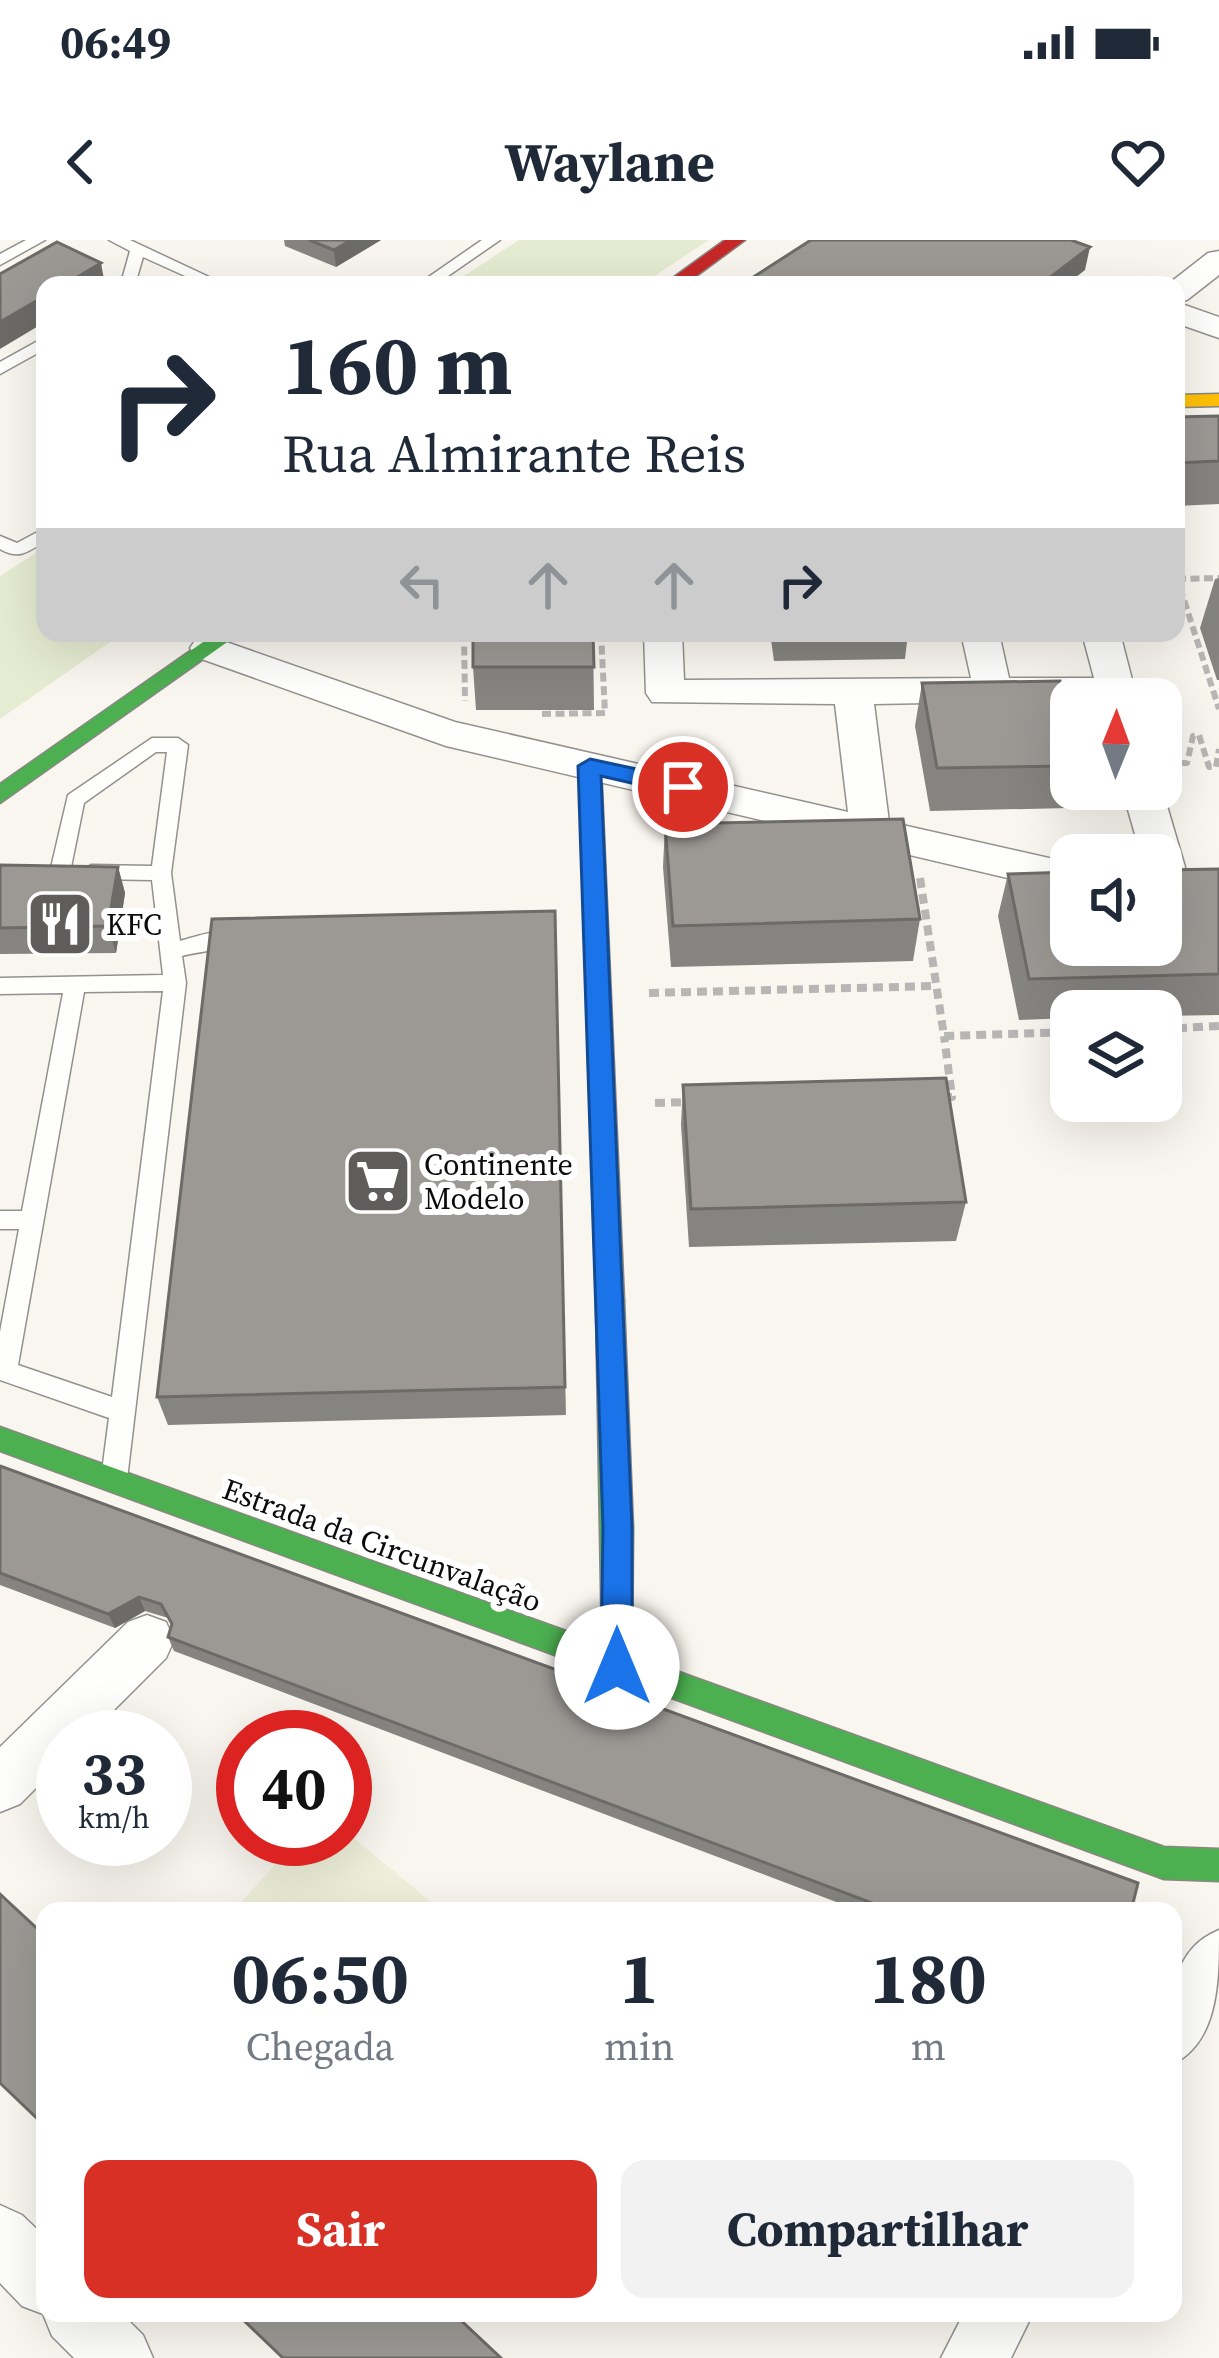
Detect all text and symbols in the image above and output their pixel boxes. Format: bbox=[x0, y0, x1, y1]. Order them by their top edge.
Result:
text: 06:49 bbox=[60, 11, 171, 73]
text: Waylane bbox=[504, 125, 715, 199]
icon: back bbox=[48, 129, 114, 195]
icon: heart bbox=[1105, 129, 1171, 195]
text: 160 m bbox=[282, 307, 513, 422]
icon: right bbox=[84, 324, 240, 480]
text: Rua Almirante Reis bbox=[282, 416, 746, 490]
icon: left bbox=[389, 552, 455, 618]
icon: ahead bbox=[515, 552, 581, 618]
icon: ahead bbox=[641, 552, 707, 618]
icon: right bbox=[767, 552, 833, 618]
north arrow bbox=[1050, 678, 1182, 810]
map controls bbox=[1050, 678, 1182, 1122]
pin bbox=[632, 736, 734, 838]
icon: arrive bbox=[650, 754, 716, 820]
button: sound bbox=[1050, 834, 1182, 966]
restaurant icon: KFC bbox=[25, 889, 95, 959]
place label: KFC bbox=[106, 904, 162, 945]
button: layers bbox=[1050, 990, 1182, 1122]
place label: Continente Modelo bbox=[424, 1144, 573, 1219]
supermarket icon: Continente Modelo bbox=[343, 1146, 413, 1216]
street label: Estrada da Circunvalação bbox=[217, 1468, 547, 1622]
position arrow bbox=[554, 1604, 680, 1730]
speed limit sign: 40 bbox=[216, 1710, 372, 1866]
text: 33 bbox=[81, 1732, 147, 1814]
text: km/h bbox=[78, 1797, 150, 1838]
text: 06:50 bbox=[231, 1928, 409, 2027]
text: 1 bbox=[620, 1928, 659, 2027]
text: 180 bbox=[870, 1928, 987, 2027]
text: Chegada bbox=[246, 2020, 394, 2073]
text: min bbox=[604, 2020, 675, 2073]
text: m bbox=[911, 2020, 946, 2073]
button: Sair bbox=[84, 2160, 597, 2298]
button: Compartilhar bbox=[621, 2160, 1134, 2298]

